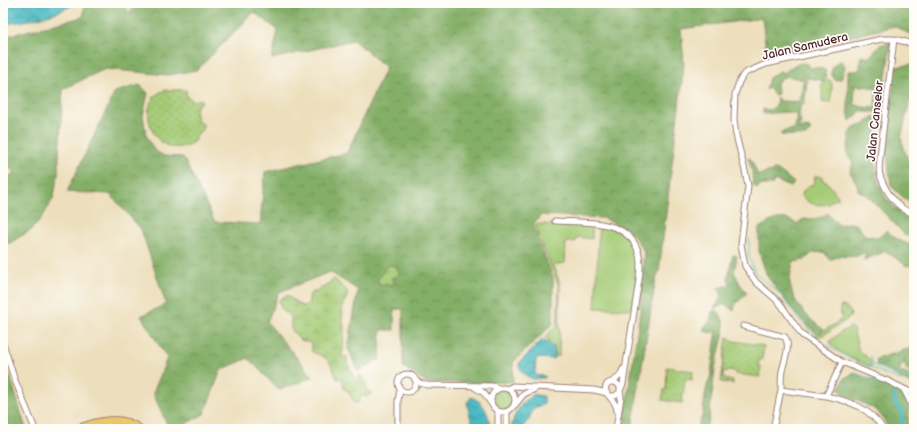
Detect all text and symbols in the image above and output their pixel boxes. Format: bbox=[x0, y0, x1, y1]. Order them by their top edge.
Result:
street label: Jalan Samudera bbox=[761, 29, 850, 64]
street label: Jalan Canselor bbox=[864, 79, 887, 162]

